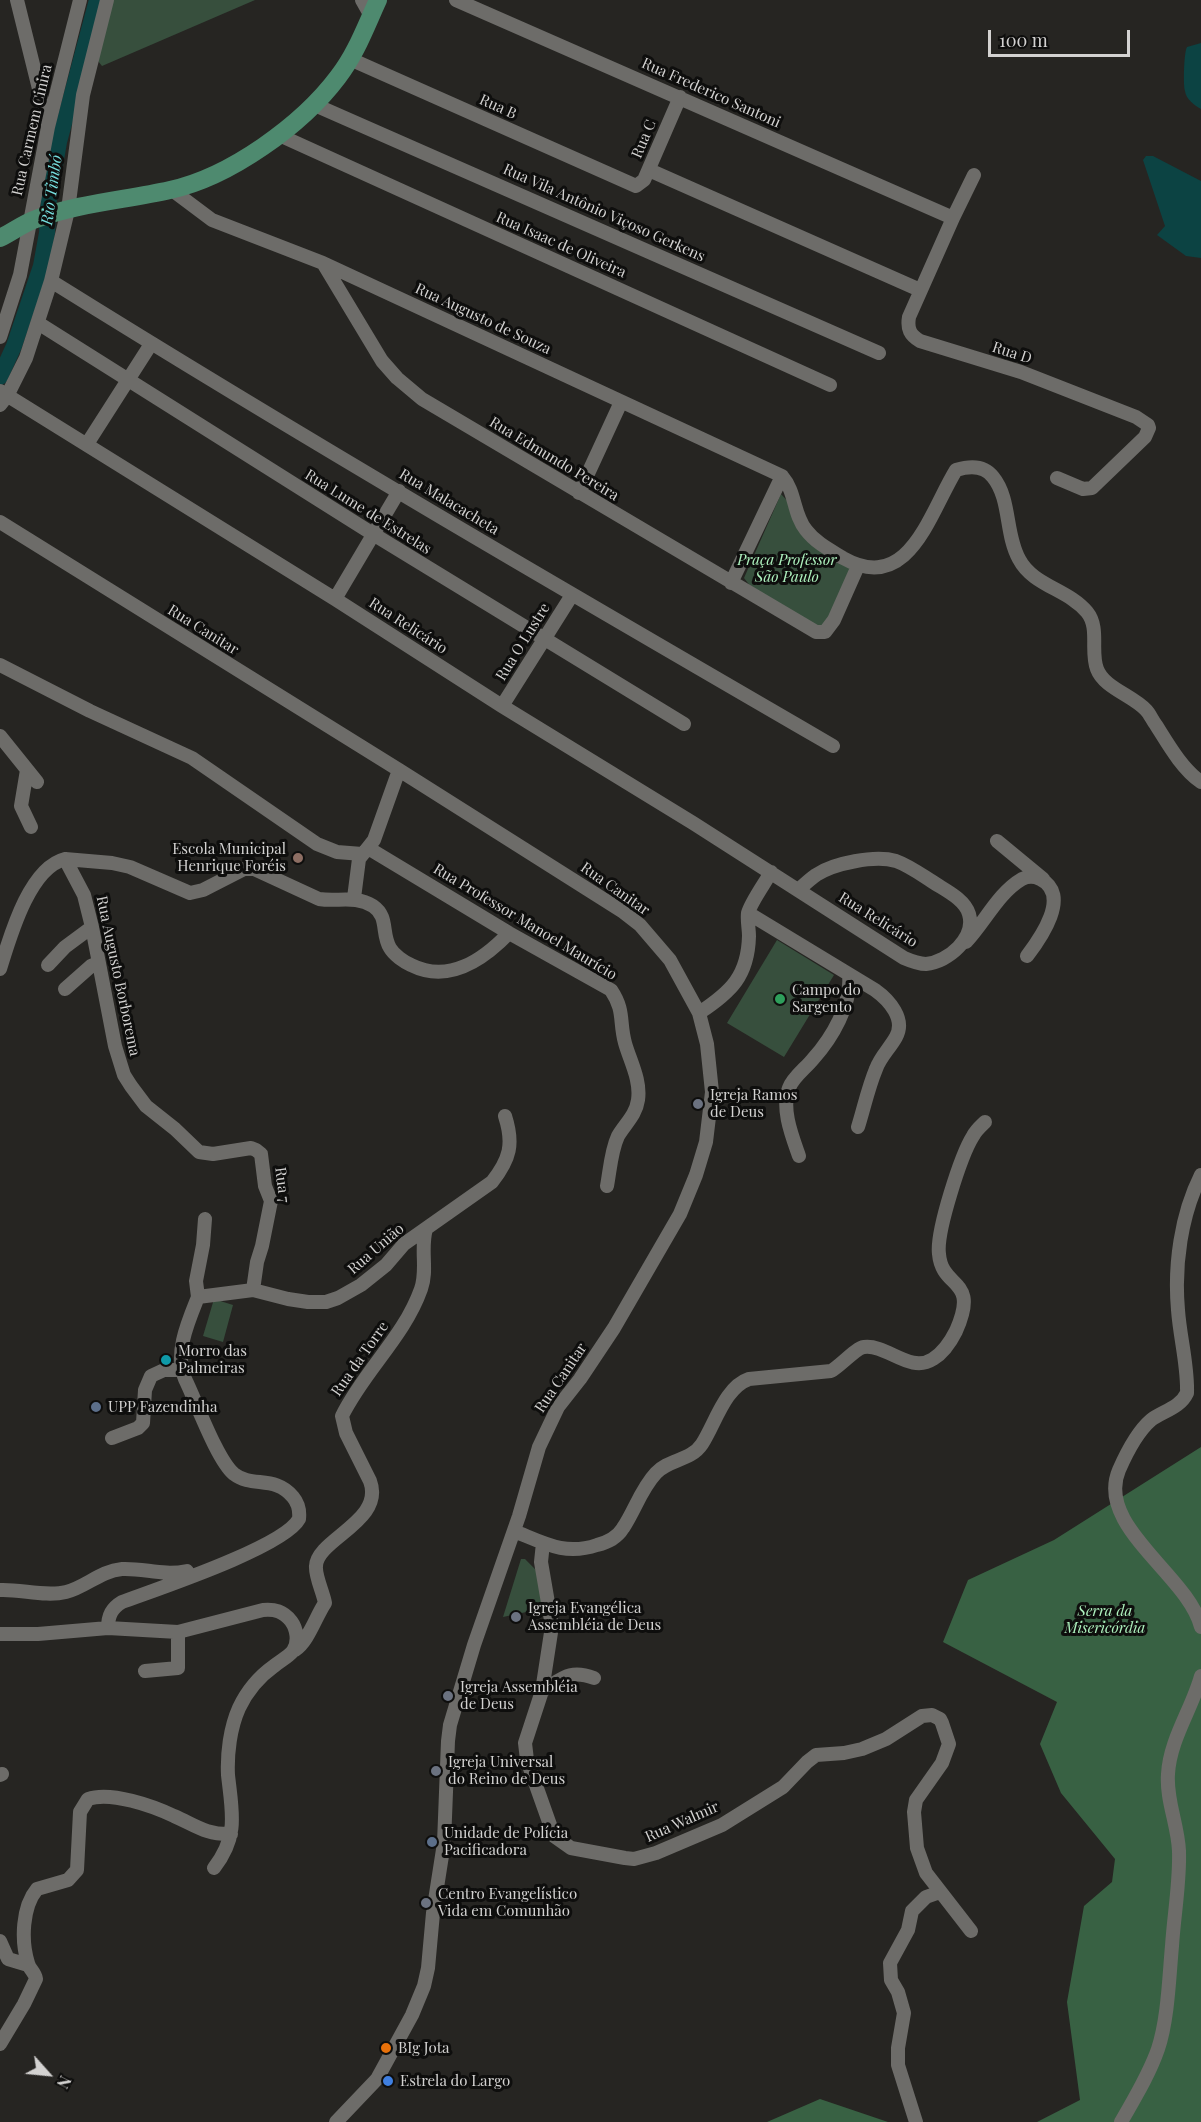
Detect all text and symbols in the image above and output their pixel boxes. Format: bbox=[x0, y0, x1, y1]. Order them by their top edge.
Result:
scale bar bbox=[991, 18, 1134, 56]
text: 100 m bbox=[999, 28, 1048, 52]
street label: Rua Frederico Santoni bbox=[639, 54, 783, 132]
street label: Rua Carmem Cinira bbox=[8, 63, 56, 197]
street label: Rua B bbox=[477, 91, 519, 123]
street label: Rua C bbox=[628, 117, 660, 161]
water label: Rio Timbó bbox=[38, 154, 66, 226]
street label: Rua Vila Antônio Viçoso Gerkens bbox=[500, 160, 708, 266]
street label: Rua Isaac de Oliveira bbox=[493, 208, 629, 282]
street label: Rua Augusto de Souza bbox=[412, 280, 554, 358]
street label: Rua D bbox=[990, 338, 1034, 368]
street label: Rua Edmundo Pereira bbox=[486, 413, 622, 505]
street label: Rua Malacacheta bbox=[396, 465, 502, 539]
street label: Rua Lume de Estrelas bbox=[302, 466, 434, 558]
park label: Praça Professor São Paulo bbox=[737, 551, 837, 586]
street label: Rua Relicário bbox=[365, 594, 451, 658]
street label: Rua O Lustre bbox=[492, 600, 554, 684]
street label: Rua Canitar bbox=[164, 601, 242, 659]
place label: Escola Municipal Henrique Foréis bbox=[172, 840, 286, 875]
marker: Escola Municipal Henrique Foréis bbox=[291, 851, 305, 865]
street label: Rua Canitar bbox=[577, 859, 653, 919]
street label: Rua Professor Manoel Maurício bbox=[430, 860, 620, 984]
street label: Rua Relicário bbox=[835, 889, 921, 951]
street label: Rua Augusto Borborema bbox=[92, 894, 144, 1058]
place label: Campo do Sargento bbox=[792, 981, 861, 1016]
marker: Campo do Sargento bbox=[773, 992, 787, 1006]
place label: Igreja Ramos de Deus bbox=[710, 1086, 797, 1121]
marker: Igreja Ramos de Deus bbox=[691, 1097, 705, 1111]
street label: Rua 7 bbox=[271, 1166, 293, 1204]
street label: Rua União bbox=[344, 1220, 408, 1278]
street label: Rua da Torre bbox=[328, 1318, 392, 1400]
street label: Rua Canitar bbox=[531, 1340, 591, 1416]
place label: Morro das Palmeiras bbox=[178, 1342, 247, 1377]
marker: Morro das Palmeiras bbox=[159, 1353, 173, 1367]
place label: UPP Fazendinha bbox=[108, 1398, 217, 1416]
marker: UPP Fazendinha bbox=[89, 1400, 103, 1414]
place label: Igreja Evangélica Assembléia de Deus bbox=[528, 1599, 661, 1634]
park label: Serra da Misericórdia bbox=[1065, 1602, 1145, 1637]
marker: Igreja Evangélica Assembléia de Deus bbox=[509, 1610, 523, 1624]
place label: Igreja Assembléia de Deus bbox=[460, 1678, 578, 1713]
marker: Igreja Assembléia de Deus bbox=[441, 1689, 455, 1703]
place label: Igreja Universal do Reino de Deus bbox=[448, 1753, 565, 1788]
marker: Igreja Universal do Reino de Deus bbox=[429, 1764, 443, 1778]
street label: Rua Walmir bbox=[642, 1798, 722, 1846]
place label: Unidade de Polícia Pacificadora bbox=[444, 1824, 568, 1859]
marker: Unidade de Polícia Pacificadora bbox=[425, 1835, 439, 1849]
place label: Centro Evangelístico Vida em Comunhão bbox=[438, 1885, 577, 1920]
marker: Centro Evangelístico Vida em Comunhão bbox=[419, 1896, 433, 1910]
place label: BIg Jota bbox=[398, 2039, 449, 2057]
marker: BIg Jota bbox=[379, 2041, 393, 2055]
north arrow bbox=[18, 2044, 78, 2104]
text: N bbox=[53, 2072, 76, 2092]
place label: Estrela do Largo bbox=[400, 2072, 510, 2090]
marker: Estrela do Largo bbox=[381, 2074, 395, 2088]

